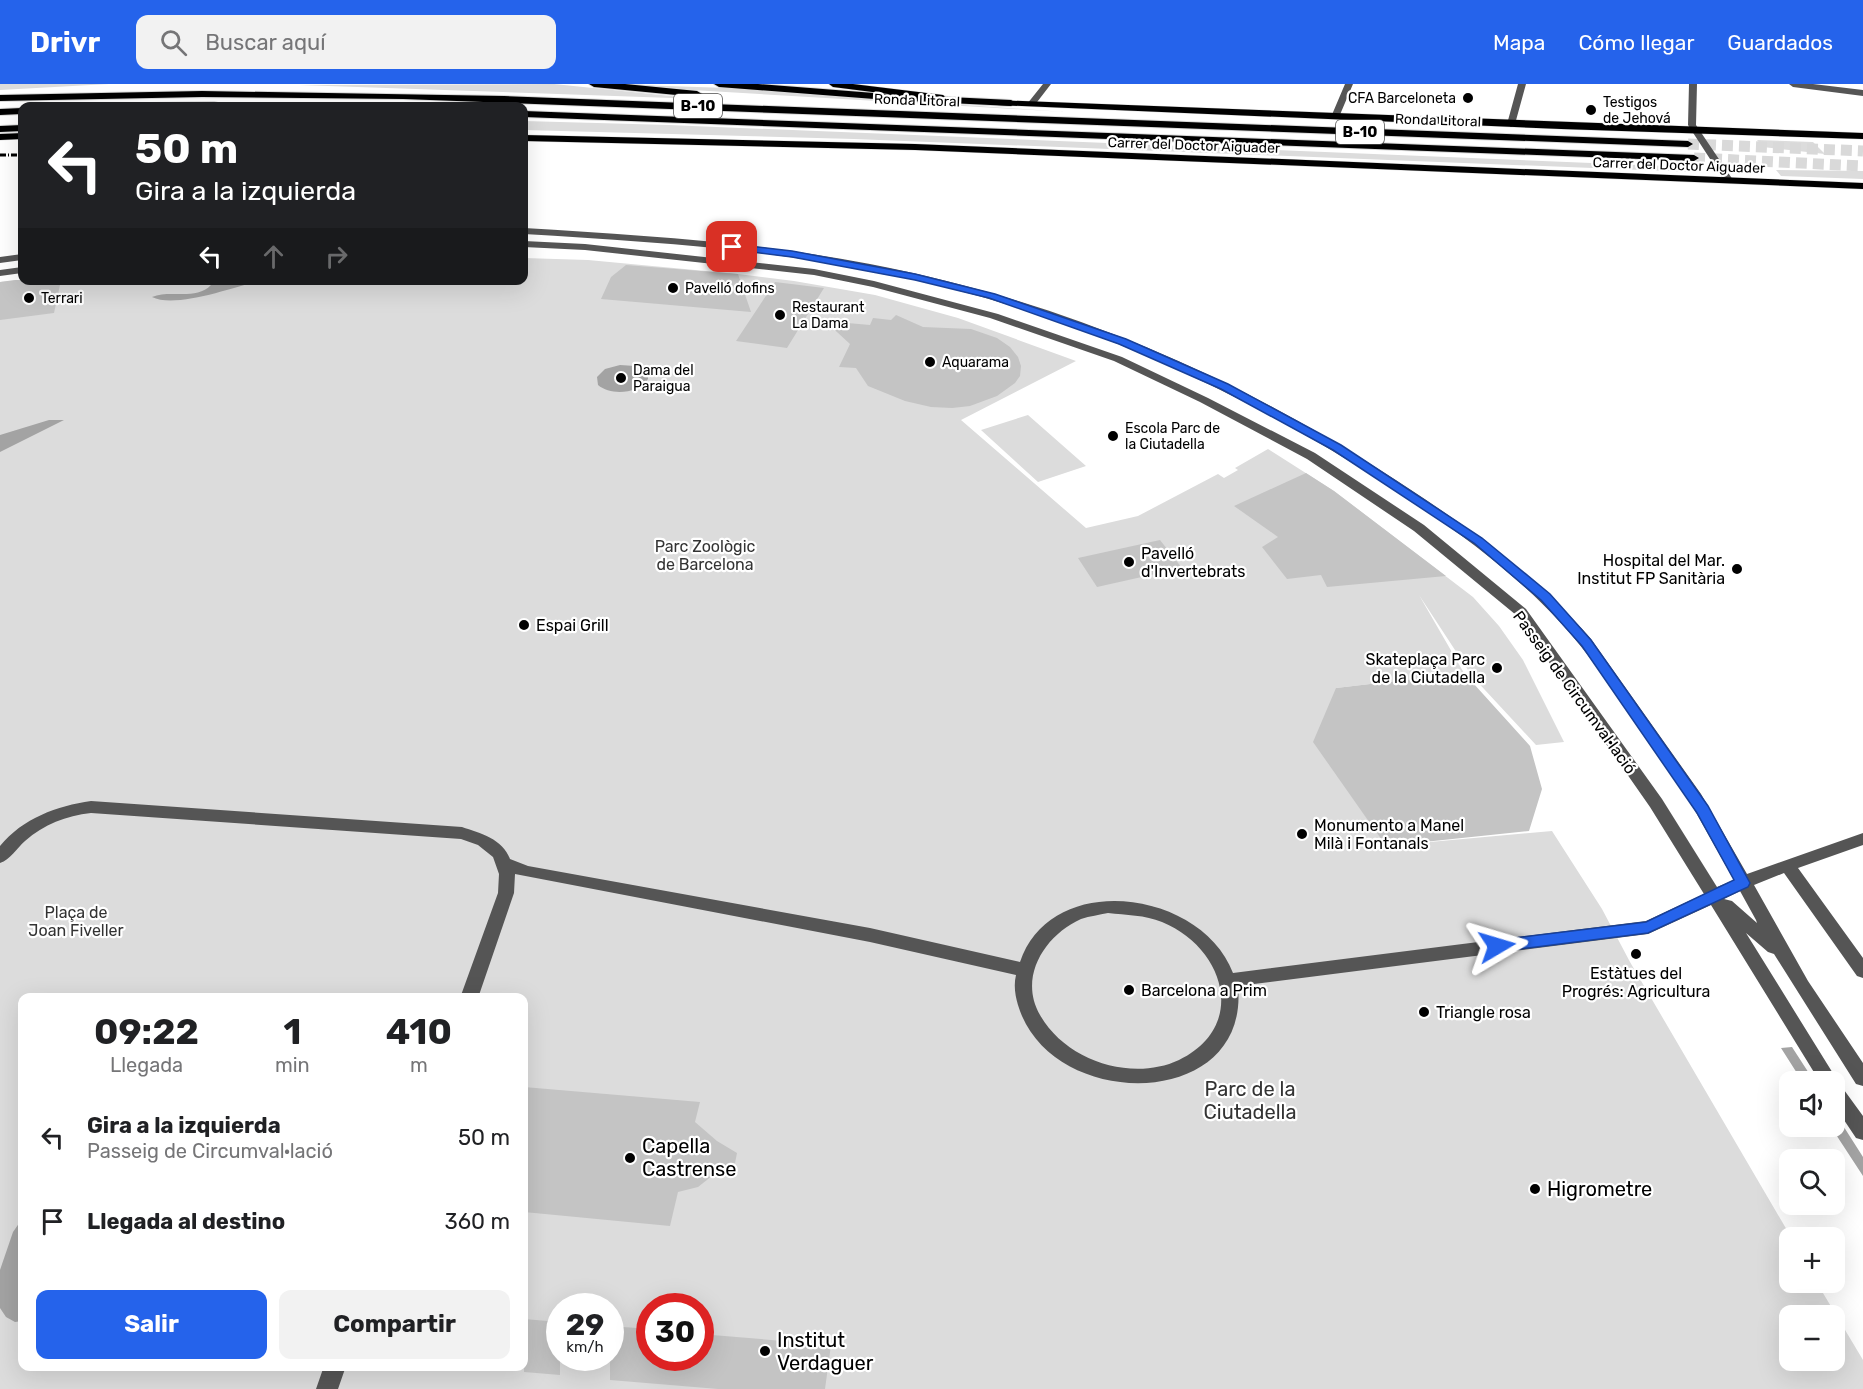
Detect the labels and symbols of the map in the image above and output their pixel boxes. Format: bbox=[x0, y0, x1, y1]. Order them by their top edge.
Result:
place label: CFA Barceloneta bbox=[1348, 90, 1456, 107]
street label: Ronda Litoral bbox=[874, 91, 960, 110]
marker: CFA Barceloneta bbox=[1461, 91, 1475, 105]
road number: B-10 bbox=[674, 94, 722, 118]
place label: Testigos de Jehová bbox=[1603, 94, 1671, 127]
marker: Testigos de Jehová bbox=[1584, 103, 1598, 117]
street label: Ronda Litoral bbox=[1395, 111, 1481, 130]
road number: B-10 bbox=[1336, 120, 1384, 144]
street label: Carrer del Doctor Aiguader bbox=[1107, 134, 1281, 157]
street label: Carrer del Doctor Aiguader bbox=[1592, 154, 1766, 177]
pin bbox=[706, 221, 757, 272]
place label: Pavelló dofins bbox=[685, 280, 775, 297]
marker: Pavelló dofins bbox=[666, 281, 680, 295]
place label: Terrari bbox=[41, 290, 83, 307]
marker: Terrari bbox=[22, 291, 36, 305]
place label: Restaurant La Dama bbox=[792, 299, 865, 332]
marker: Restaurant La Dama bbox=[773, 308, 787, 322]
place label: Aquarama bbox=[942, 354, 1009, 371]
marker: Aquarama bbox=[923, 355, 937, 369]
place label: Dama del Paraigua bbox=[633, 362, 694, 395]
marker: Dama del Paraigua bbox=[614, 371, 628, 385]
place label: Escola Parc de la Ciutadella bbox=[1125, 420, 1220, 453]
marker: Escola Parc de la Ciutadella bbox=[1106, 429, 1120, 443]
park label: Parc Zoològic de Barcelona bbox=[655, 537, 755, 574]
place label: Pavelló d'Invertebrats bbox=[1141, 544, 1245, 581]
place label: Hospital del Mar. Institut FP Sanitària bbox=[1577, 551, 1725, 588]
marker: Pavelló d'Invertebrats bbox=[1122, 555, 1136, 569]
marker: Hospital del Mar. Institut FP Sanitària bbox=[1730, 562, 1744, 576]
street label: Passeig de Circumval·lació bbox=[1509, 607, 1640, 777]
place label: Espai Grill bbox=[536, 616, 609, 635]
marker: Espai Grill bbox=[517, 618, 531, 632]
place label: Skateplaça Parc de la Ciutadella bbox=[1365, 650, 1485, 687]
marker: Skateplaça Parc de la Ciutadella bbox=[1490, 661, 1504, 675]
place label: Monumento a Manel Milà i Fontanals bbox=[1314, 816, 1464, 853]
marker: Monumento a Manel Milà i Fontanals bbox=[1295, 827, 1309, 841]
park label: Plaça de Joan Fiveller bbox=[28, 903, 124, 940]
position arrow bbox=[1465, 914, 1529, 978]
marker: Estàtues del Progrés: Agricultura bbox=[1629, 947, 1643, 961]
place label: Estàtues del Progrés: Agricultura bbox=[1562, 964, 1710, 1001]
place label: Barcelona a Prim bbox=[1141, 981, 1267, 1000]
marker: Barcelona a Prim bbox=[1122, 983, 1136, 997]
place label: Triangle rosa bbox=[1436, 1003, 1531, 1022]
marker: Triangle rosa bbox=[1417, 1005, 1431, 1019]
park label: Parc de la Ciutadella bbox=[1204, 1077, 1296, 1124]
place label: Capella Castrense bbox=[642, 1134, 737, 1181]
marker: Capella Castrense bbox=[623, 1151, 637, 1165]
place label: Higrometre bbox=[1547, 1177, 1652, 1201]
marker: Higrometre bbox=[1528, 1182, 1542, 1196]
speed limit sign: 30 bbox=[636, 1293, 714, 1371]
place label: Institut Verdaguer bbox=[777, 1328, 874, 1375]
marker: Institut Verdaguer bbox=[758, 1344, 772, 1358]

